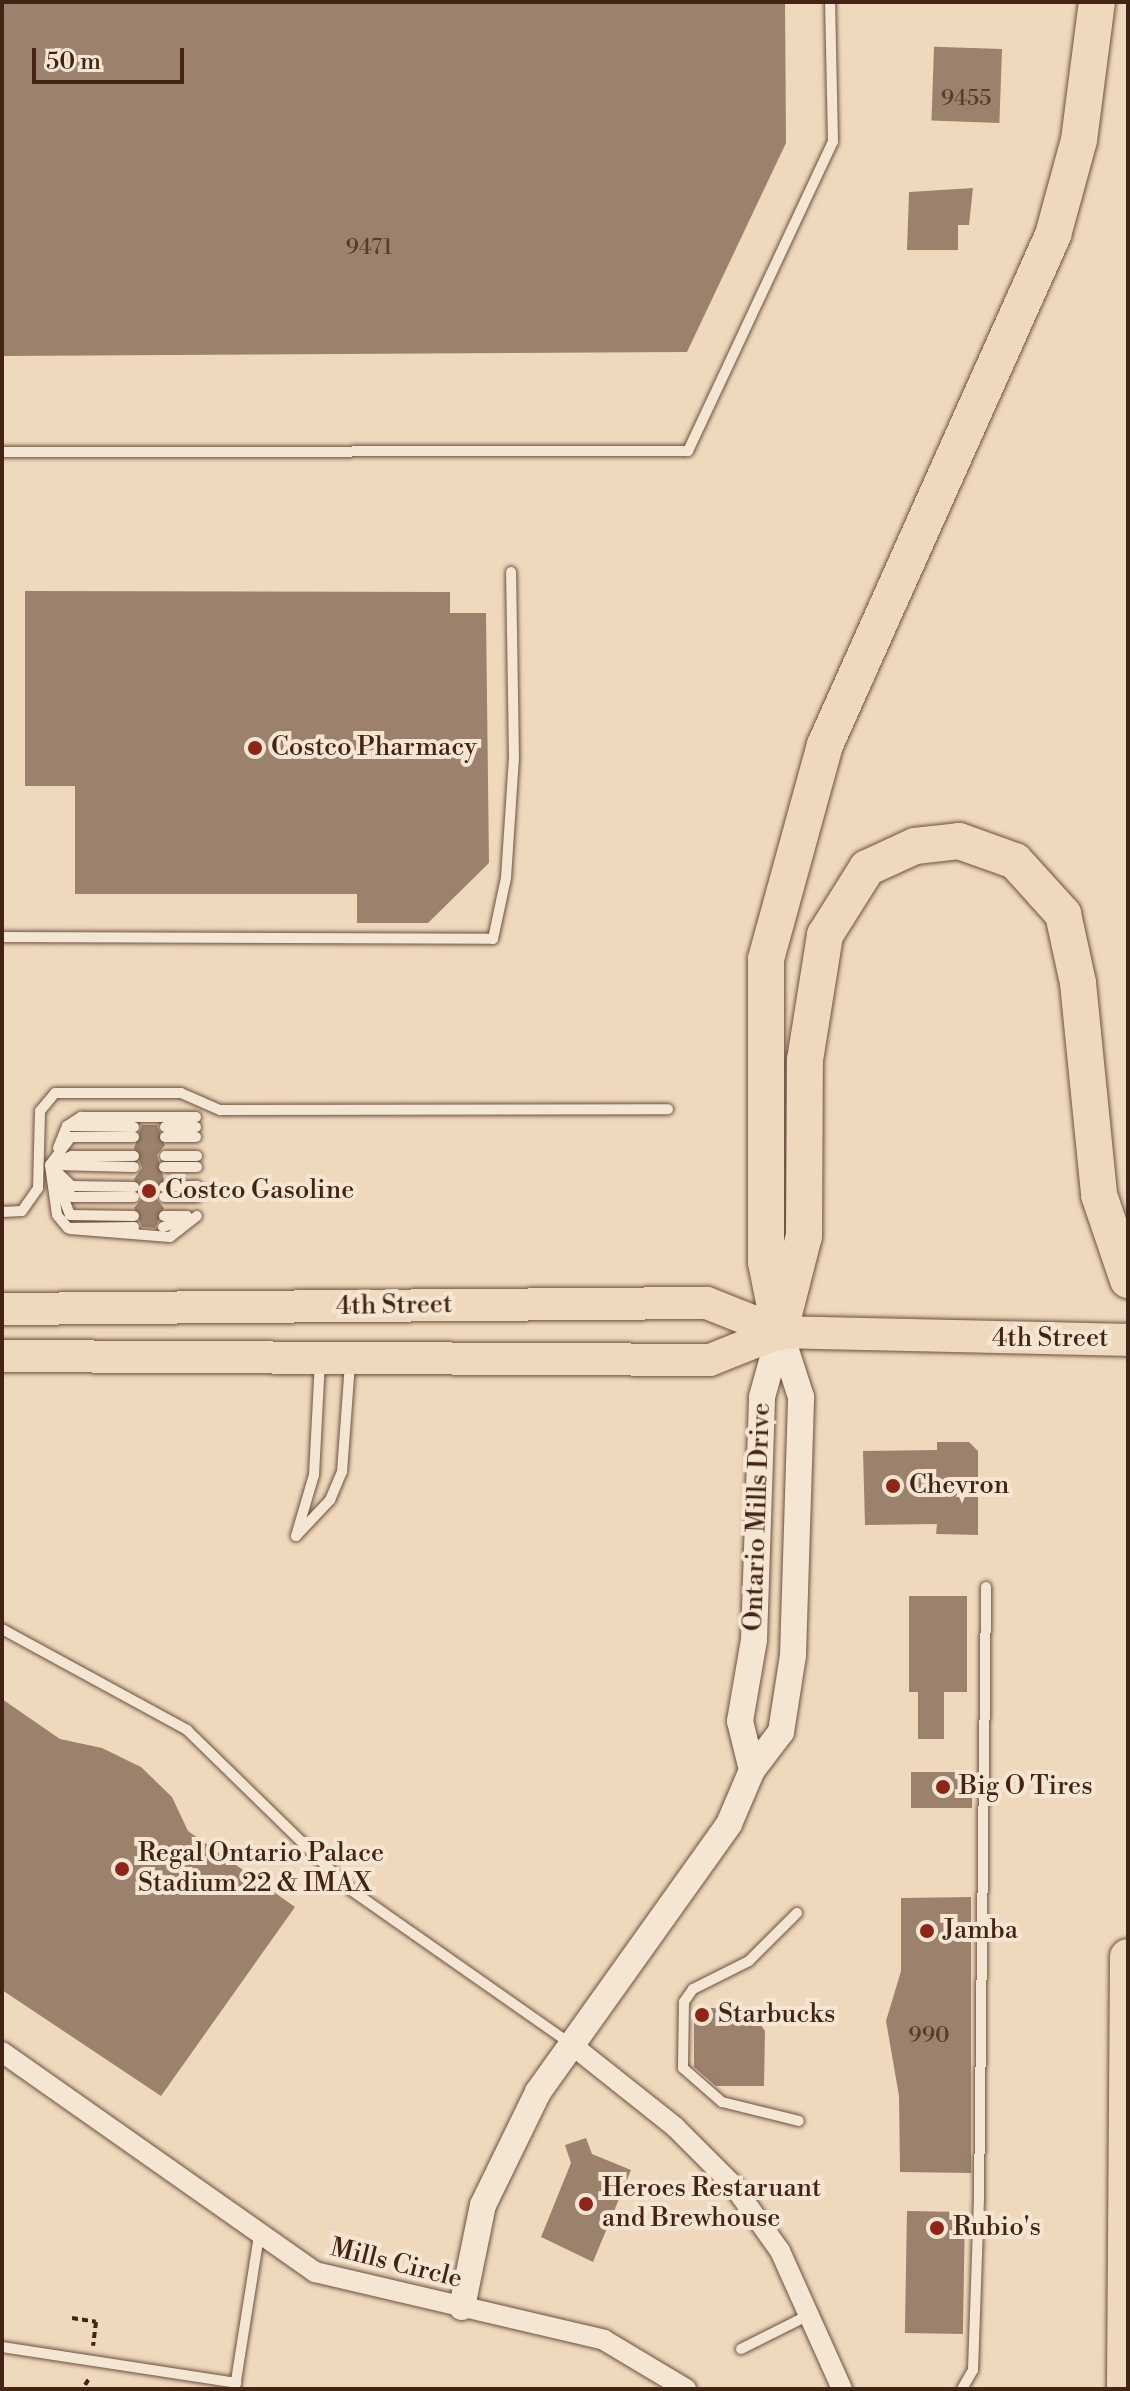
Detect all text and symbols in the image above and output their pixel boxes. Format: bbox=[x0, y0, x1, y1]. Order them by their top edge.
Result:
scale bar bbox=[36, 32, 188, 82]
text: 50 m bbox=[46, 47, 101, 77]
house number: 9455 bbox=[941, 86, 991, 112]
house number: 9471 bbox=[346, 235, 392, 261]
place label: Costco Pharmacy bbox=[271, 732, 477, 764]
marker: Costco Pharmacy bbox=[246, 739, 264, 757]
place label: Costco Gasoline bbox=[165, 1175, 354, 1207]
marker: Costco Gasoline bbox=[140, 1182, 158, 1200]
street label: 4th Street bbox=[336, 1289, 452, 1323]
street label: 4th Street bbox=[992, 1323, 1108, 1355]
street label: Ontario Mills Drive bbox=[738, 1402, 778, 1632]
place label: Chevron bbox=[909, 1470, 1009, 1502]
marker: Chevron bbox=[884, 1477, 902, 1495]
place label: Big O Tires bbox=[959, 1771, 1093, 1803]
marker: Big O Tires bbox=[934, 1778, 952, 1796]
place label: Regal Ontario Palace Stadium 22 & IMAX bbox=[138, 1838, 384, 1900]
marker: Regal Ontario Palace Stadium 22 & IMAX bbox=[113, 1860, 131, 1878]
place label: Jamba bbox=[943, 1915, 1018, 1947]
marker: Jamba bbox=[918, 1922, 936, 1940]
place label: Starbucks bbox=[718, 1999, 835, 2031]
marker: Starbucks bbox=[693, 2006, 711, 2024]
house number: 990 bbox=[908, 2023, 950, 2049]
place label: Heroes Restaruant and Brewhouse bbox=[602, 2173, 821, 2234]
marker: Heroes Restaruant and Brewhouse bbox=[577, 2195, 595, 2213]
place label: Rubio's bbox=[953, 2212, 1041, 2244]
marker: Rubio's bbox=[928, 2219, 946, 2237]
street label: Mills Circle bbox=[327, 2233, 465, 2295]

